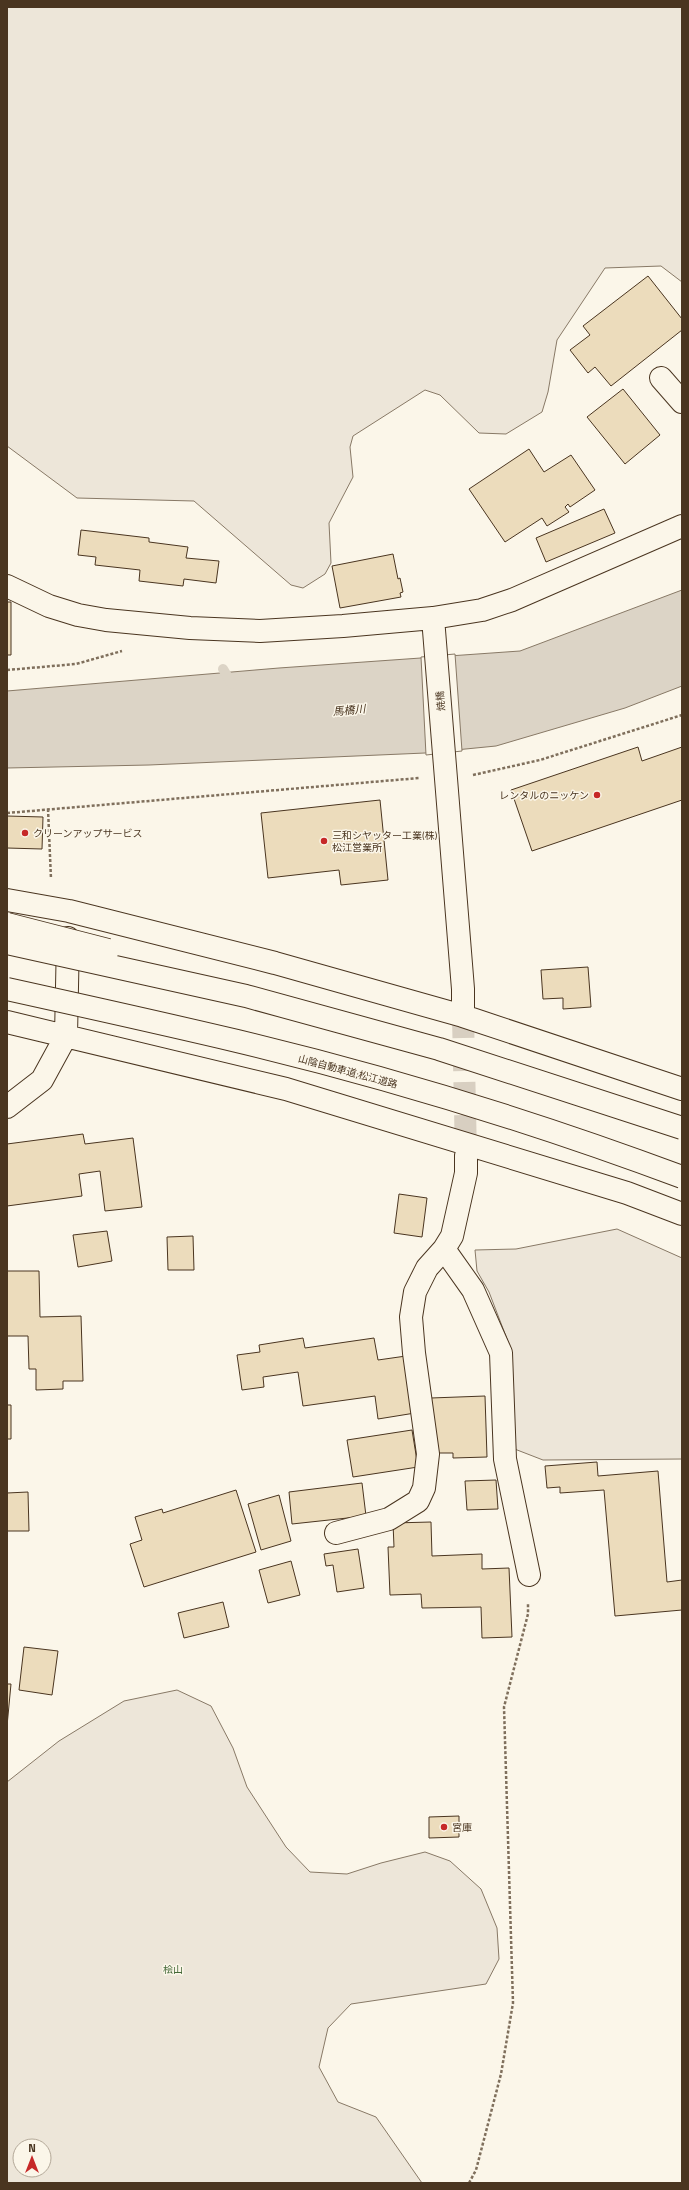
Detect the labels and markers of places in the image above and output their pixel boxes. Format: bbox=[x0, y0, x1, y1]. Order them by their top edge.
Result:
place label: レンタルのニッケン bbox=[499, 788, 589, 803]
marker: レンタルのニッケン bbox=[592, 790, 602, 800]
place label: クリーンアップサービス bbox=[33, 826, 143, 841]
marker: クリーンアップサービス bbox=[20, 828, 30, 838]
place label: 三和シヤッター工業(株) 松江営業所 bbox=[332, 828, 438, 855]
marker: 三和シヤッター工業(株) 松江営業所 bbox=[319, 836, 329, 846]
place label: 宮庫 bbox=[452, 1820, 472, 1835]
marker: 宮庫 bbox=[439, 1822, 449, 1832]

